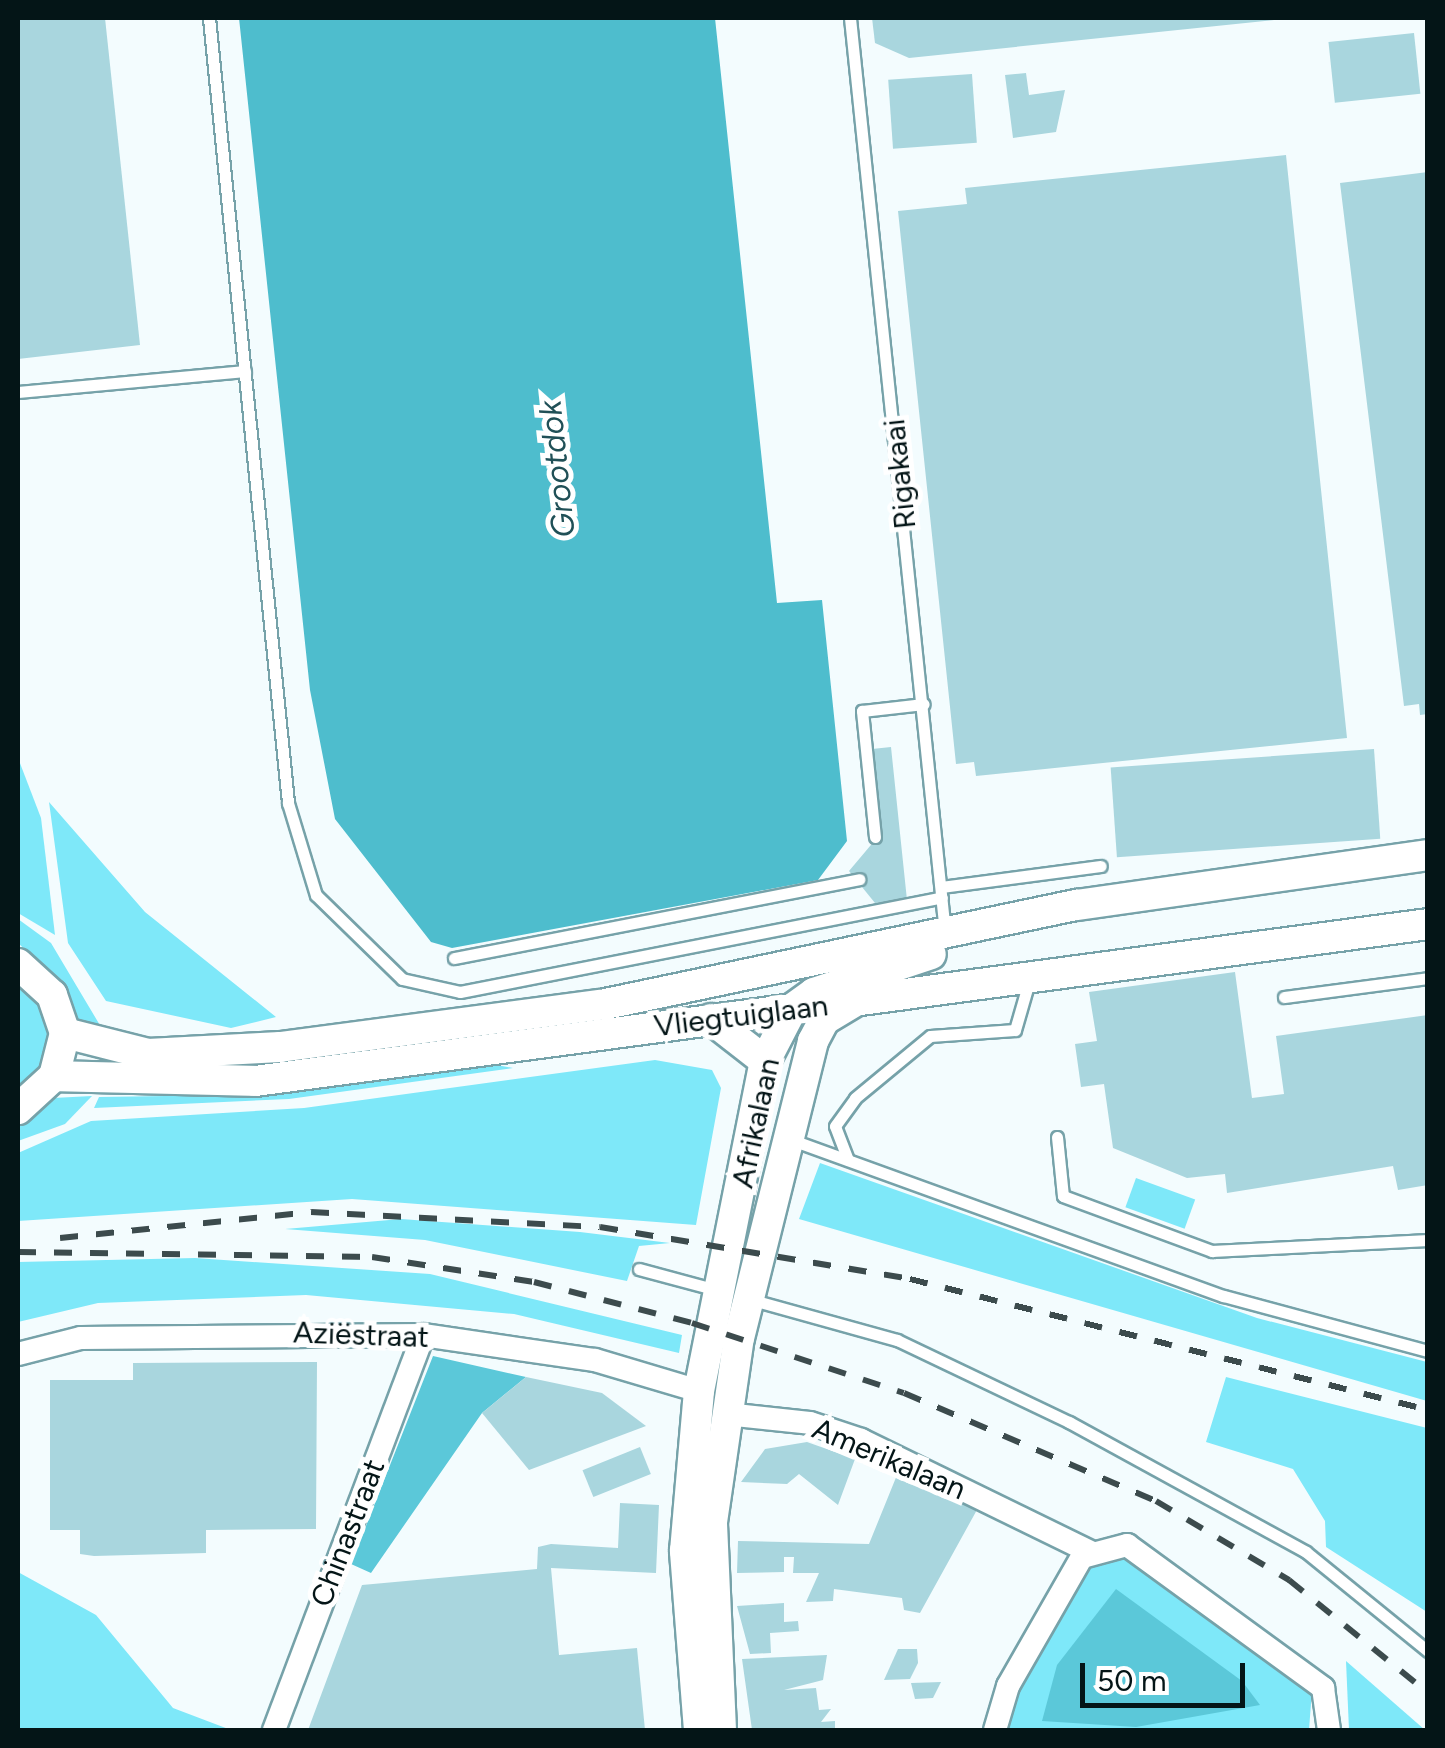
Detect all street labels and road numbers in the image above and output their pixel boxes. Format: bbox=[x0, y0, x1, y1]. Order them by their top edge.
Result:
street label: Rigakaai bbox=[876, 417, 924, 531]
street label: Vliegtuiglaan bbox=[652, 987, 830, 1045]
street label: Afrikalaan bbox=[725, 1055, 787, 1191]
street label: Aziëstraat bbox=[293, 1315, 429, 1355]
street label: Amerikalaan bbox=[807, 1411, 971, 1507]
street label: Chinastraat bbox=[303, 1454, 393, 1612]

